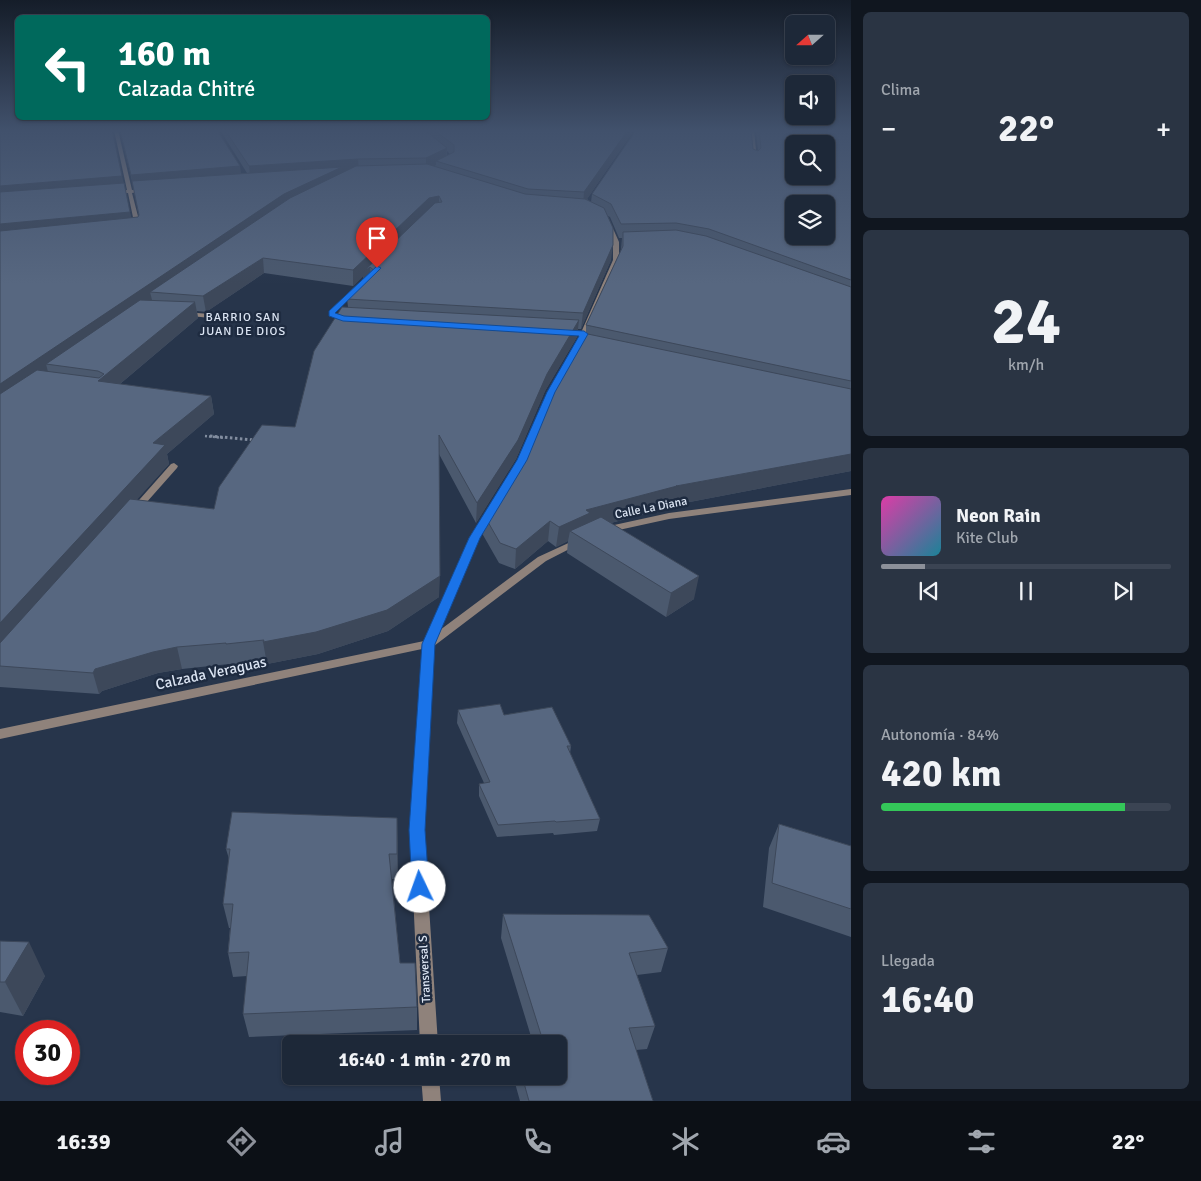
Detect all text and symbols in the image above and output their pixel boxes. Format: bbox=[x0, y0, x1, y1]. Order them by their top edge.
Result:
north arrow bbox=[785, 15, 835, 65]
map controls bbox=[785, 15, 835, 245]
text: 160 m bbox=[118, 32, 211, 75]
icon: left bbox=[35, 35, 100, 100]
text: Calzada Chitré bbox=[118, 75, 255, 102]
button: sound bbox=[785, 75, 835, 125]
text: Clima bbox=[881, 80, 920, 100]
text: 22° bbox=[998, 105, 1054, 152]
text: − bbox=[881, 112, 896, 146]
text: + bbox=[1156, 112, 1171, 146]
button: search bbox=[785, 135, 835, 185]
button: layers bbox=[785, 195, 835, 245]
pin bbox=[356, 217, 398, 268]
icon: arrive bbox=[363, 224, 391, 252]
text: 24 bbox=[991, 282, 1061, 362]
district label: BARRIO SAN JUAN DE DIOS bbox=[200, 310, 286, 339]
text: km/h bbox=[1008, 355, 1044, 375]
street label: Calle La Diana bbox=[614, 494, 688, 522]
text: Neon Rain bbox=[956, 504, 1041, 528]
text: Kite Club bbox=[956, 528, 1018, 548]
icon: previous bbox=[915, 577, 943, 605]
icon: pause bbox=[1012, 577, 1040, 605]
icon: next bbox=[1109, 577, 1137, 605]
street label: Calzada Veraguas bbox=[154, 652, 269, 694]
text: Autonomía · 84% bbox=[881, 725, 999, 745]
text: 420 km bbox=[881, 750, 1002, 797]
position arrow bbox=[393, 860, 445, 912]
street label: Transversal S bbox=[416, 935, 434, 1003]
text: Llegada bbox=[881, 951, 935, 971]
text: 16:40 bbox=[881, 976, 974, 1023]
speed limit sign: 30 bbox=[15, 1020, 80, 1085]
text: 16:40 · 1 min · 270 m bbox=[338, 1048, 511, 1072]
icon: directions bbox=[224, 1124, 259, 1159]
icon: music bbox=[372, 1124, 407, 1159]
icon: phone bbox=[520, 1124, 555, 1159]
icon: climate bbox=[668, 1124, 703, 1159]
icon: car bbox=[816, 1124, 851, 1159]
icon: filters bbox=[964, 1124, 999, 1159]
text: 16:39 bbox=[57, 1128, 111, 1155]
text: 22° bbox=[1112, 1128, 1144, 1155]

